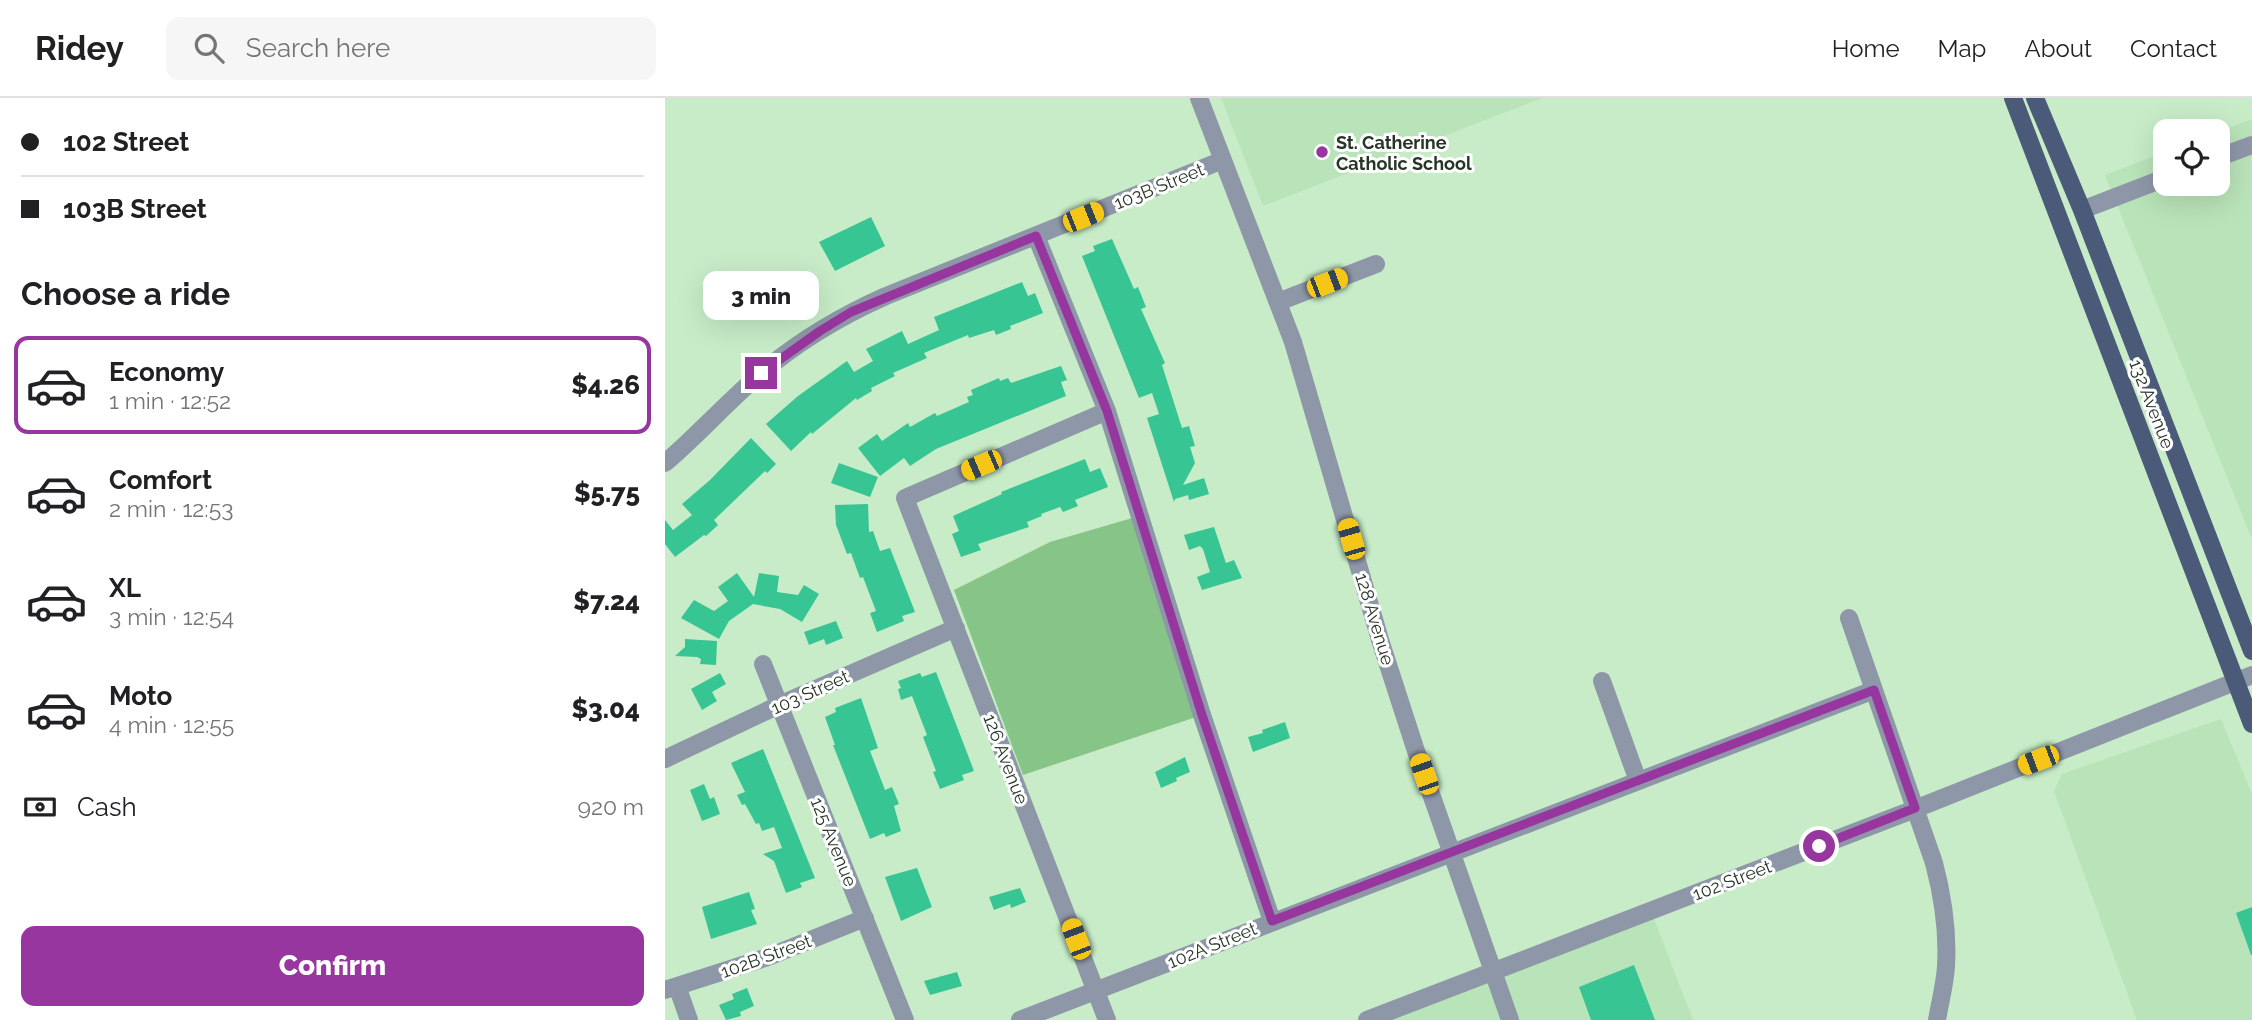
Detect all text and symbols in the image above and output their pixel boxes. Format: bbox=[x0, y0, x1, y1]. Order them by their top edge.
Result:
search box bbox=[166, 17, 656, 80]
text: Ridey bbox=[35, 29, 124, 68]
icon: search bbox=[190, 29, 228, 67]
text: Search here bbox=[246, 33, 390, 63]
text: Home bbox=[1832, 34, 1900, 63]
text: Map bbox=[1938, 34, 1986, 63]
text: About bbox=[2024, 34, 2092, 63]
text: Contact bbox=[2130, 34, 2217, 63]
map controls bbox=[2153, 119, 2230, 196]
button: locate bbox=[2153, 119, 2230, 196]
text: 102 Street bbox=[63, 127, 189, 157]
place label: St. Catherine Catholic School bbox=[1336, 132, 1472, 174]
marker: St. Catherine Catholic School bbox=[1314, 144, 1330, 160]
street label: 103B Street bbox=[1111, 159, 1207, 213]
text: 103B Street bbox=[63, 194, 207, 224]
car bbox=[1060, 199, 1107, 235]
car bbox=[1304, 266, 1351, 300]
callout: 3 min bbox=[703, 272, 819, 320]
text: Choose a ride bbox=[21, 275, 230, 312]
text: 3 min bbox=[731, 282, 791, 309]
icon: car bbox=[25, 354, 88, 417]
street label: 132 Avenue bbox=[2125, 356, 2179, 452]
text: Economy bbox=[109, 357, 224, 387]
route end bbox=[745, 357, 777, 389]
text: $4.26 bbox=[571, 370, 640, 400]
text: 1 min · 12:52 bbox=[109, 387, 231, 414]
car bbox=[958, 447, 1005, 483]
icon: car bbox=[25, 462, 88, 525]
text: Comfort bbox=[109, 465, 212, 495]
text: $5.75 bbox=[574, 478, 640, 508]
text: 2 min · 12:53 bbox=[109, 495, 233, 522]
car bbox=[1336, 516, 1367, 562]
icon: car bbox=[25, 570, 88, 633]
street label: 128 Avenue bbox=[1351, 571, 1399, 668]
text: XL bbox=[109, 573, 141, 603]
text: $7.24 bbox=[573, 586, 640, 616]
text: 3 min · 12:54 bbox=[109, 603, 234, 630]
street label: 103 Street bbox=[768, 666, 852, 718]
icon: car bbox=[25, 678, 88, 741]
text: Moto bbox=[109, 681, 172, 711]
text: $3.04 bbox=[572, 694, 640, 724]
text: 4 min · 12:55 bbox=[109, 711, 234, 738]
street label: 126 Avenue bbox=[979, 711, 1033, 808]
car bbox=[2015, 743, 2062, 777]
car bbox=[1408, 751, 1441, 797]
icon: cash bbox=[21, 788, 59, 826]
text: Cash bbox=[77, 792, 137, 822]
text: 920 m bbox=[577, 793, 644, 820]
street label: 125 Avenue bbox=[807, 794, 862, 890]
route start bbox=[1803, 830, 1835, 862]
street label: 102 Street bbox=[1690, 855, 1774, 905]
car bbox=[1059, 916, 1094, 962]
street label: 102A Street bbox=[1164, 918, 1260, 972]
button: Confirm bbox=[21, 926, 644, 1006]
street label: 102B Street bbox=[718, 930, 814, 982]

